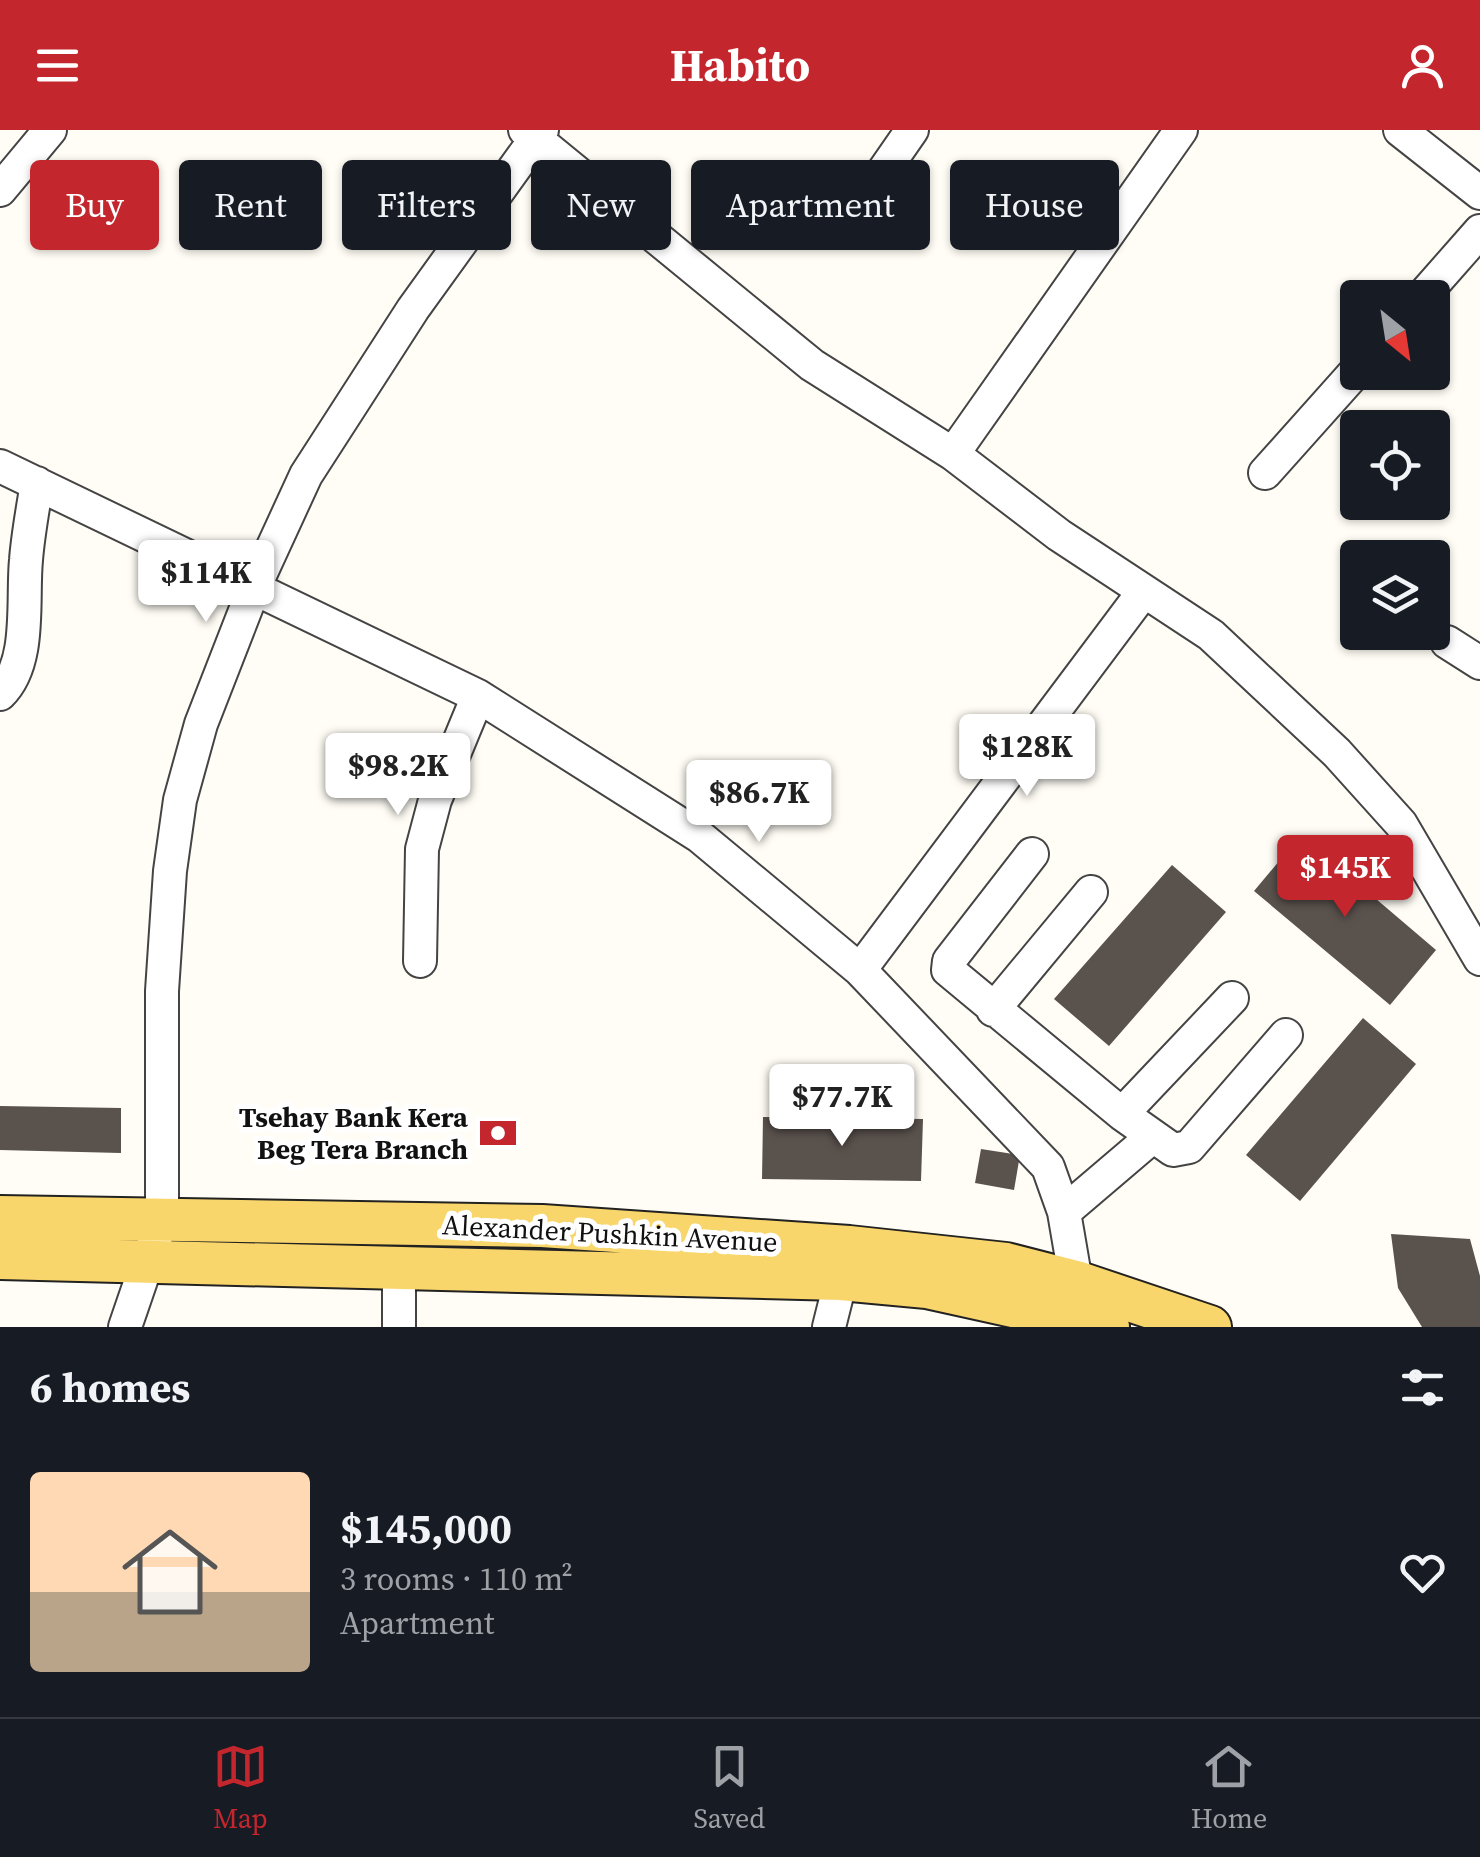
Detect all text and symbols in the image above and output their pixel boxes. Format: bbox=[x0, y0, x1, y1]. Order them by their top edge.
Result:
text: Habito bbox=[670, 34, 810, 96]
icon: menu bbox=[30, 38, 85, 93]
icon: person bbox=[1395, 38, 1450, 93]
chip: Buy bbox=[30, 160, 159, 250]
chip: Rent bbox=[179, 160, 322, 250]
chip: Filters bbox=[342, 160, 511, 250]
chip: New bbox=[531, 160, 671, 250]
chip: Apartment bbox=[691, 160, 930, 250]
chip: House bbox=[950, 160, 1119, 250]
north arrow bbox=[1340, 280, 1450, 390]
map controls bbox=[1340, 280, 1450, 650]
button: locate bbox=[1340, 410, 1450, 520]
pin: $114K bbox=[136, 540, 276, 625]
button: layers bbox=[1340, 540, 1450, 650]
text: $114K bbox=[160, 550, 252, 594]
pin: $128K bbox=[957, 714, 1097, 799]
text: $128K bbox=[981, 724, 1073, 768]
pin: $98.2K bbox=[317, 733, 479, 818]
text: $98.2K bbox=[347, 743, 449, 787]
pin: $86.7K bbox=[678, 760, 840, 845]
text: $86.7K bbox=[708, 770, 810, 814]
pin: $145K bbox=[1275, 835, 1415, 920]
text: $145K bbox=[1299, 845, 1391, 889]
pin: $77.7K bbox=[761, 1064, 923, 1149]
text: $77.7K bbox=[791, 1074, 893, 1118]
place label: Tsehay Bank Kera Beg Tera Branch bbox=[239, 1098, 468, 1168]
bank icon: Tsehay Bank Kera Beg Tera Branch bbox=[477, 1112, 519, 1154]
street label: Alexander Pushkin Avenue bbox=[441, 1205, 779, 1261]
text: 6 homes bbox=[30, 1358, 190, 1416]
icon: filters bbox=[1395, 1360, 1450, 1415]
text: $145,000 bbox=[340, 1499, 512, 1557]
icon: home bbox=[110, 1512, 230, 1632]
icon: heart bbox=[1395, 1545, 1450, 1600]
text: 3 rooms · 110 m² bbox=[340, 1557, 573, 1601]
text: Apartment bbox=[340, 1601, 494, 1645]
tab: Map bbox=[213, 1739, 268, 1837]
tab: Saved bbox=[693, 1739, 765, 1837]
tab: Home bbox=[1191, 1739, 1267, 1837]

